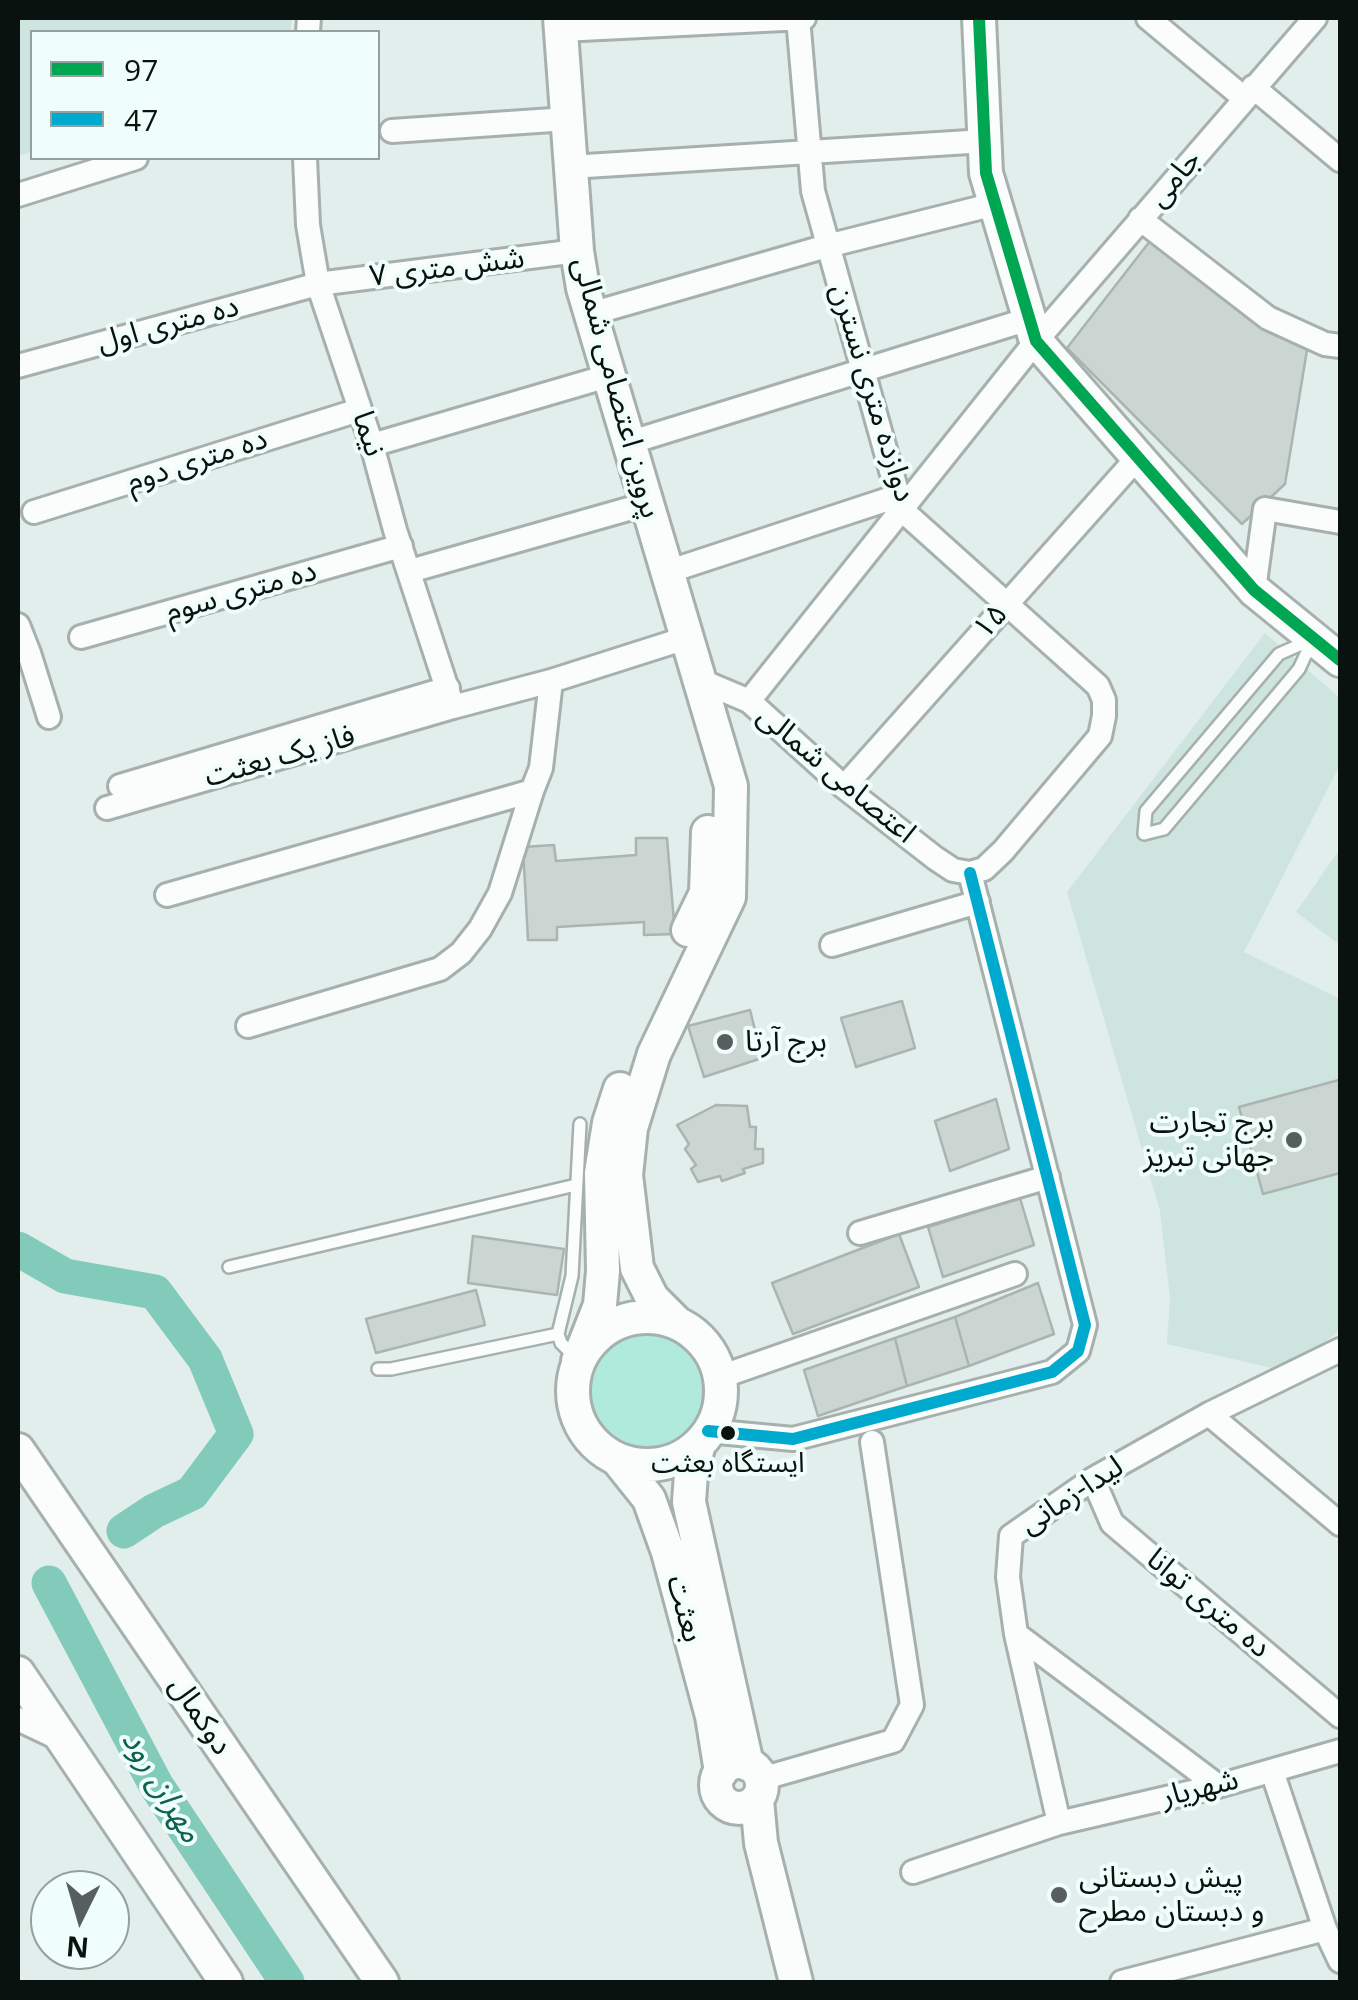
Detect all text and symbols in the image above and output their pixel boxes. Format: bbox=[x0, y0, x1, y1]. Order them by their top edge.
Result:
legend bbox=[30, 30, 380, 160]
text: 97 bbox=[124, 49, 158, 90]
text: 47 bbox=[124, 99, 158, 140]
street label: جامی bbox=[1141, 143, 1209, 215]
street label: ۷ شش متری bbox=[367, 241, 527, 295]
street label: پروین اعتصامی شمالی bbox=[564, 254, 668, 522]
street label: دوازده متری نسترن bbox=[822, 280, 922, 506]
street label: ده متری اول bbox=[93, 289, 243, 361]
street label: نیما bbox=[344, 407, 392, 461]
street label: ده متری دوم bbox=[122, 421, 272, 501]
street label: ده متری سوم bbox=[161, 553, 321, 631]
street label: ۱۵ bbox=[966, 597, 1016, 647]
street label: اعتصامی شمالی bbox=[749, 698, 923, 852]
street label: فاز یک بعثت bbox=[201, 718, 359, 796]
place label: برج آرتا bbox=[745, 1024, 827, 1060]
marker: برج آرتا bbox=[714, 1031, 736, 1053]
place label: برج تجارت جهانی تبریز bbox=[1143, 1105, 1274, 1176]
marker: برج تجارت جهانی تبریز bbox=[1283, 1129, 1305, 1151]
marker: ایستگاه بعثت bbox=[718, 1423, 738, 1443]
place label: ایستگاه بعثت bbox=[651, 1447, 805, 1481]
street label: لیدا-زمانی bbox=[1013, 1449, 1131, 1543]
street label: ده متری توانا bbox=[1139, 1542, 1277, 1666]
street label: بعثت bbox=[658, 1572, 710, 1646]
street label: دوکمال bbox=[161, 1670, 239, 1762]
water label: مهران رود bbox=[113, 1724, 209, 1850]
street label: شهریار bbox=[1158, 1762, 1242, 1816]
place label: پیش دبستانی و دبستان مطرح bbox=[1079, 1860, 1264, 1930]
north arrow bbox=[30, 1870, 130, 1970]
marker: پیش دبستانی و دبستان مطرح bbox=[1048, 1884, 1070, 1906]
text: N bbox=[65, 1928, 91, 1968]

